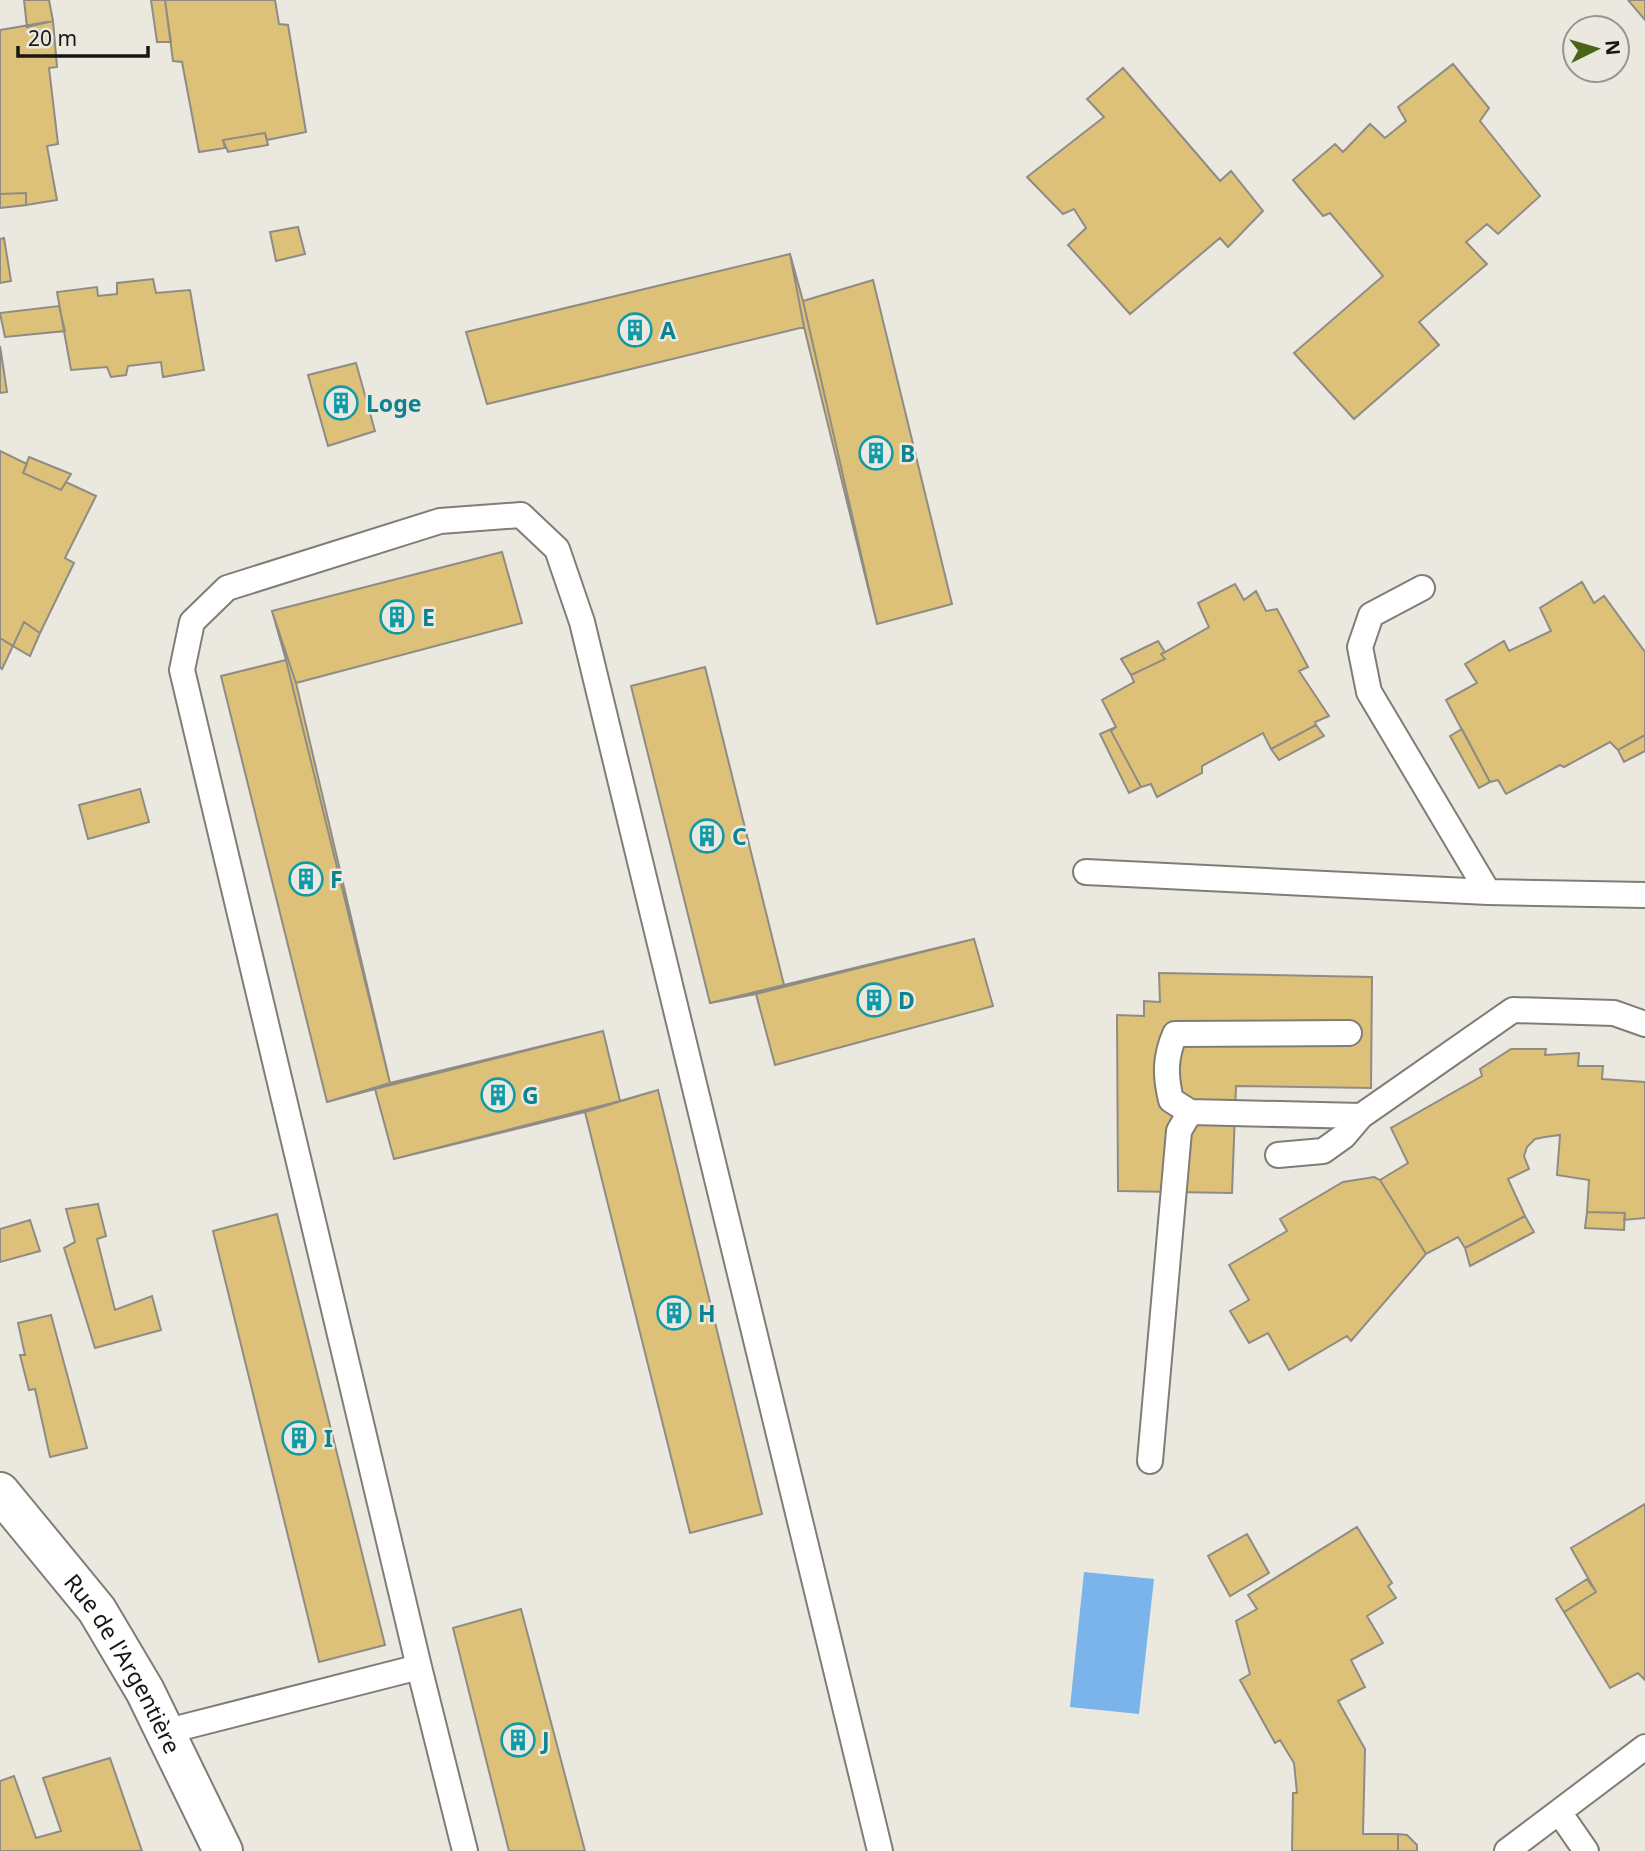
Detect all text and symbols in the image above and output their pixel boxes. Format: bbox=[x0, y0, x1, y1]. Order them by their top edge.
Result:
scale bar bbox=[18, 14, 147, 58]
north arrow bbox=[1561, 14, 1631, 84]
text: 20 m bbox=[28, 24, 77, 52]
text: N bbox=[1599, 39, 1627, 56]
building icon: A bbox=[616, 311, 654, 349]
place label: A bbox=[660, 314, 676, 346]
building icon: Loge bbox=[322, 384, 360, 422]
place label: Loge bbox=[366, 387, 422, 419]
building icon: B bbox=[857, 434, 895, 472]
place label: B bbox=[900, 437, 915, 469]
building icon: E bbox=[378, 598, 416, 636]
place label: E bbox=[422, 601, 435, 633]
building icon: C bbox=[688, 817, 726, 855]
place label: C bbox=[732, 820, 747, 852]
building icon: F bbox=[287, 860, 325, 898]
place label: F bbox=[330, 863, 343, 895]
building icon: D bbox=[855, 981, 893, 1019]
place label: D bbox=[898, 984, 915, 1016]
building icon: G bbox=[479, 1076, 517, 1114]
place label: G bbox=[522, 1079, 539, 1111]
building icon: H bbox=[655, 1294, 693, 1332]
place label: H bbox=[698, 1297, 716, 1329]
building icon: I bbox=[280, 1419, 318, 1457]
place label: I bbox=[324, 1422, 333, 1454]
street label: Rue de l'Argentière bbox=[57, 1567, 189, 1759]
building icon: J bbox=[499, 1721, 537, 1759]
place label: J bbox=[540, 1724, 550, 1756]

